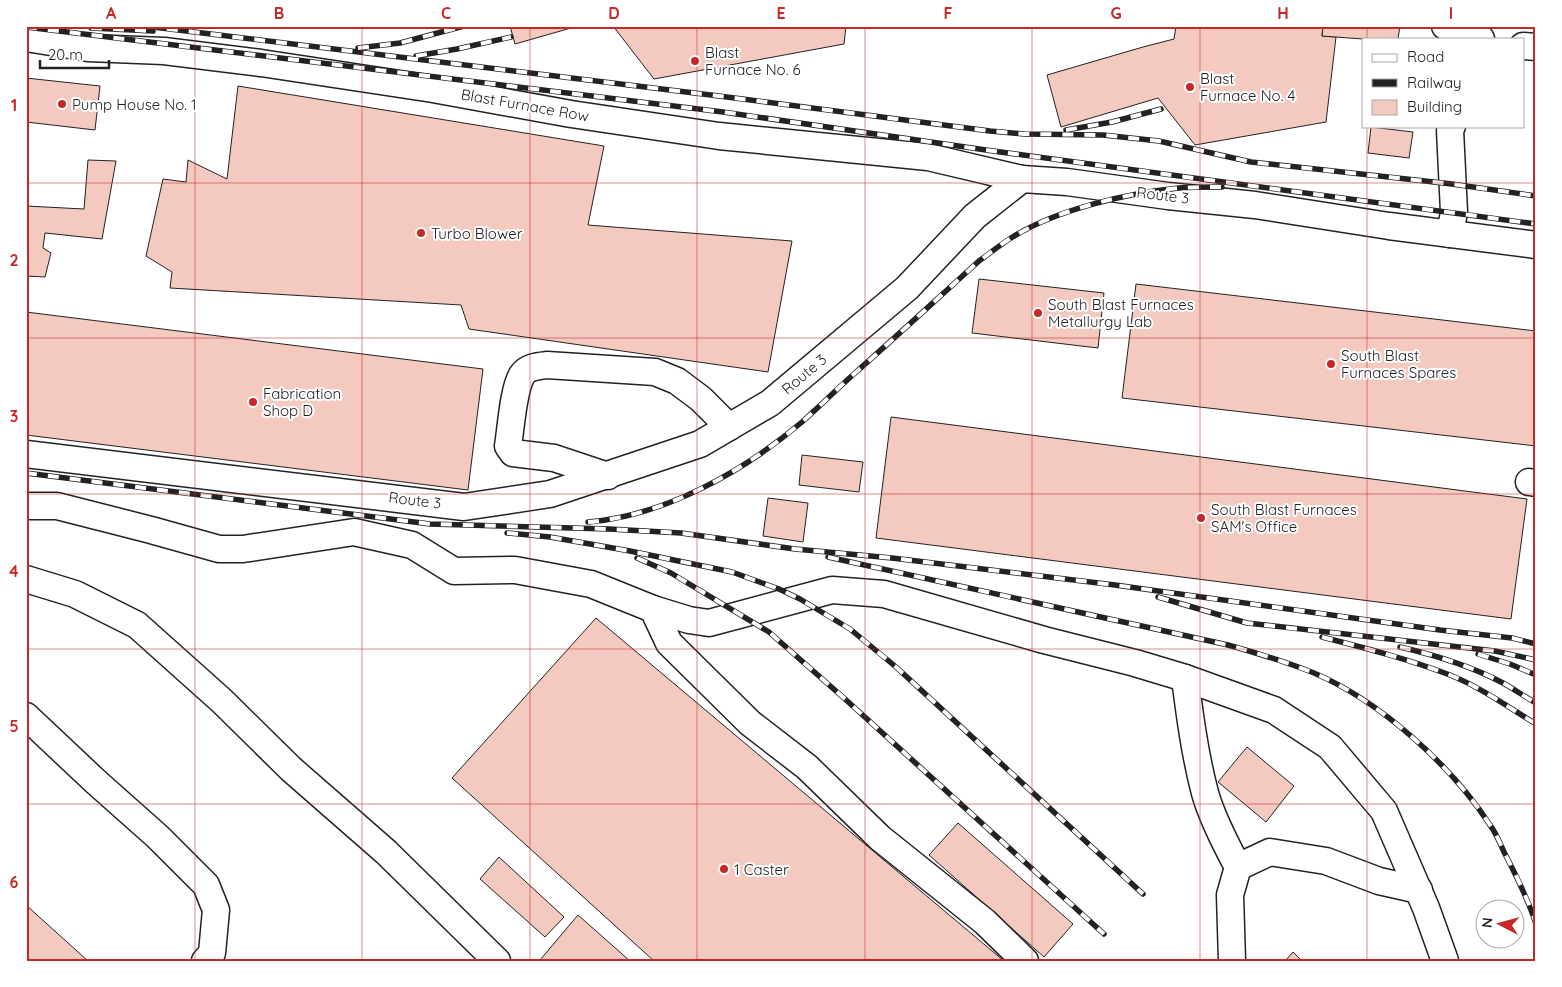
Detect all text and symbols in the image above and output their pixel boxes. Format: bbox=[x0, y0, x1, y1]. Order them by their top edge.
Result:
text: A bbox=[106, 3, 117, 23]
text: B bbox=[274, 3, 284, 23]
text: C bbox=[441, 3, 451, 23]
text: D bbox=[608, 3, 620, 23]
text: E bbox=[776, 3, 786, 23]
text: F bbox=[944, 3, 953, 23]
text: G bbox=[1110, 3, 1122, 23]
text: H bbox=[1277, 3, 1289, 23]
text: I bbox=[1449, 3, 1453, 23]
scale bar bbox=[40, 38, 109, 70]
legend bbox=[1362, 38, 1524, 128]
place label: Blast Furnace No. 6 bbox=[705, 43, 801, 79]
text: 20 m bbox=[48, 45, 83, 64]
text: Road bbox=[1407, 47, 1444, 66]
marker: Blast Furnace No. 6 bbox=[689, 55, 701, 67]
place label: Blast Furnace No. 4 bbox=[1200, 69, 1295, 105]
text: Railway bbox=[1407, 73, 1462, 92]
marker: Blast Furnace No. 4 bbox=[1184, 81, 1196, 93]
street label: Blast Furnace Row bbox=[460, 84, 590, 126]
text: 1 bbox=[11, 95, 17, 115]
place label: Pump House No. 1 bbox=[72, 95, 197, 114]
text: Building bbox=[1407, 97, 1462, 116]
marker: Pump House No. 1 bbox=[56, 98, 68, 110]
street label: Route 3 bbox=[1136, 182, 1191, 208]
place label: Turbo Blower bbox=[431, 224, 523, 243]
marker: Turbo Blower bbox=[415, 227, 427, 239]
text: 2 bbox=[9, 250, 19, 270]
place label: South Blast Furnaces Metallurgy Lab bbox=[1048, 295, 1194, 331]
marker: South Blast Furnaces Metallurgy Lab bbox=[1032, 307, 1044, 319]
place label: South Blast Furnaces Spares bbox=[1341, 346, 1456, 382]
street label: Route 3 bbox=[778, 350, 831, 398]
marker: South Blast Furnaces Spares bbox=[1325, 358, 1337, 370]
place label: Fabrication Shop D bbox=[263, 384, 341, 420]
marker: Fabrication Shop D bbox=[247, 396, 259, 408]
text: 3 bbox=[10, 406, 18, 426]
street label: Route 3 bbox=[388, 487, 443, 513]
place label: South Blast Furnaces SAM's Office bbox=[1211, 500, 1357, 536]
marker: South Blast Furnaces SAM's Office bbox=[1195, 512, 1207, 524]
text: 4 bbox=[9, 561, 19, 581]
text: 5 bbox=[9, 716, 19, 736]
place label: 1 Caster bbox=[734, 860, 789, 879]
marker: 1 Caster bbox=[718, 863, 730, 875]
text: 6 bbox=[10, 872, 19, 892]
north arrow bbox=[1474, 900, 1524, 950]
text: N bbox=[1478, 917, 1497, 929]

